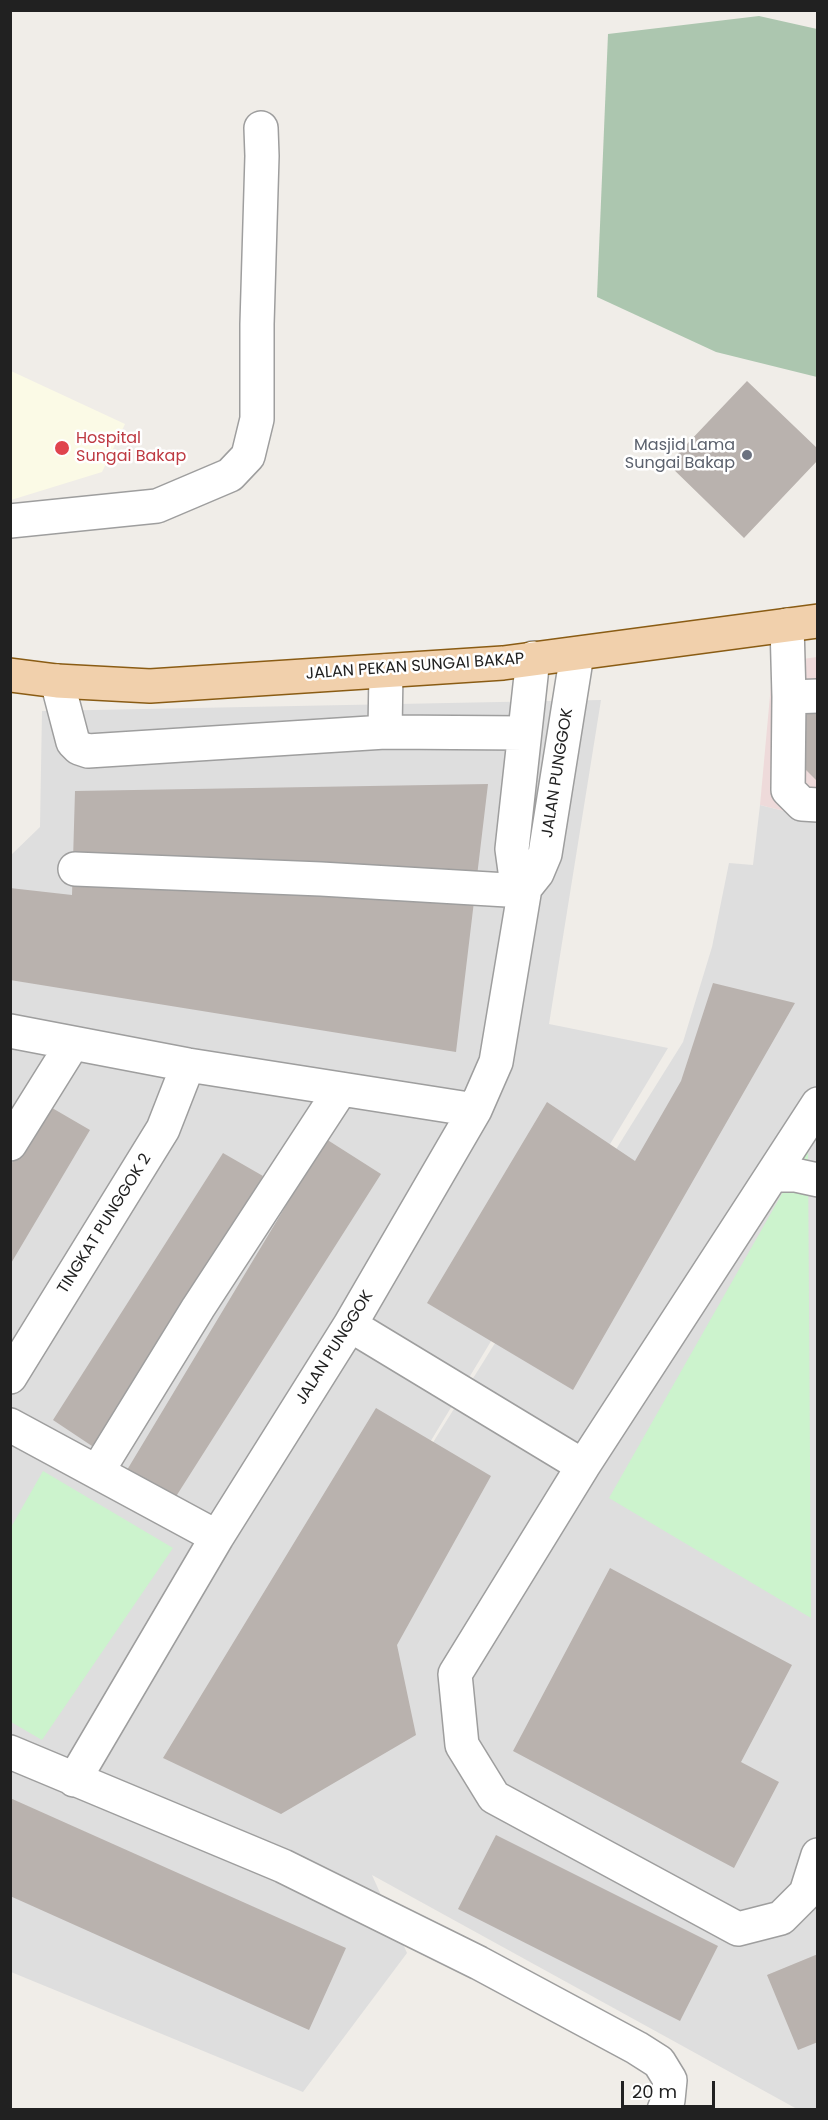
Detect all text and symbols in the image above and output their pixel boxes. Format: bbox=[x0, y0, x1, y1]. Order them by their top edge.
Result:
place label: Hospital Sungai Bakap bbox=[76, 429, 186, 467]
place label: Masjid Lama Sungai Bakap bbox=[625, 436, 735, 474]
marker: Hospital Sungai Bakap bbox=[53, 439, 71, 457]
marker: Masjid Lama Sungai Bakap bbox=[740, 448, 754, 462]
street label: JALAN PEKAN SUNGAI BAKAP bbox=[305, 650, 525, 684]
street label: JALAN PUNGGOK bbox=[538, 707, 578, 839]
street label: TINGKAT PUNGGOK 2 bbox=[54, 1150, 156, 1298]
street label: JALAN PUNGGOK bbox=[292, 1287, 378, 1409]
scale bar bbox=[624, 2069, 718, 2107]
text: 20 m bbox=[632, 2079, 677, 2104]

